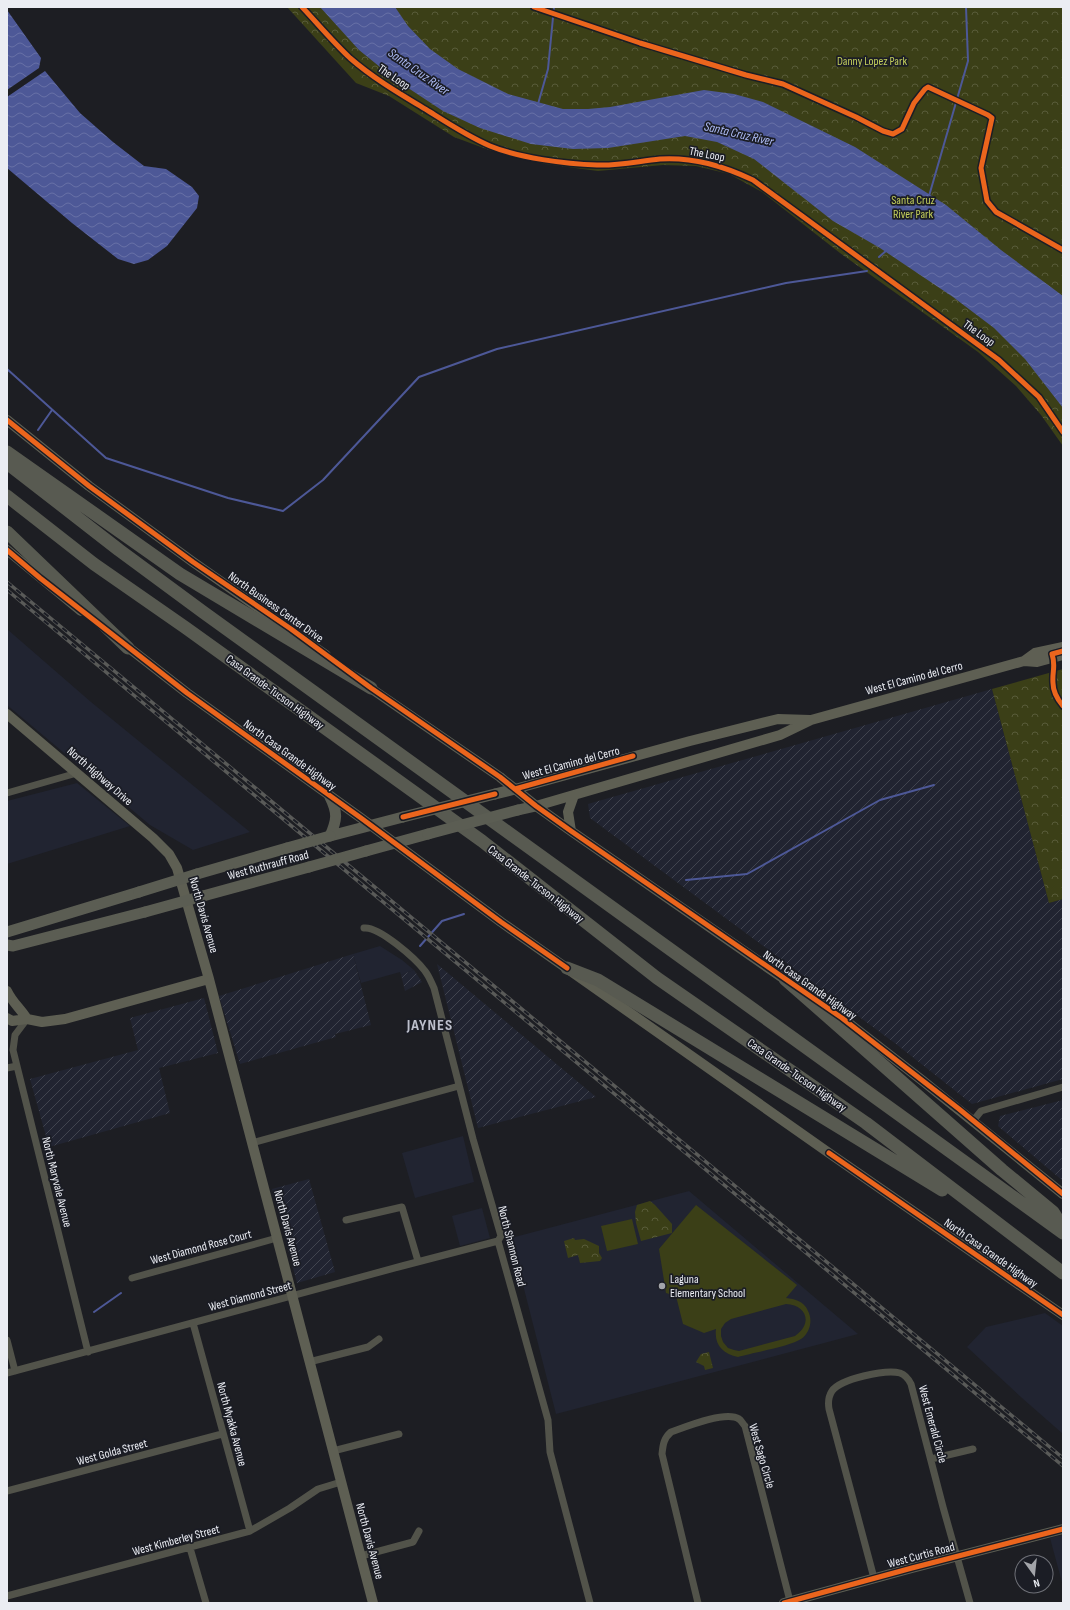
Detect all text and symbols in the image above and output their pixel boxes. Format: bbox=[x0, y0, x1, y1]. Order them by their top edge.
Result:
water label: Santa Cruz River bbox=[385, 45, 453, 99]
park label: Danny Lopez Park bbox=[837, 54, 907, 69]
street label: The Loop bbox=[375, 61, 413, 94]
water label: Santa Cruz River bbox=[702, 118, 776, 150]
street label: The Loop bbox=[688, 144, 726, 165]
park label: Santa Cruz River Park bbox=[891, 193, 936, 222]
street label: The Loop bbox=[960, 317, 998, 350]
street label: North Business Center Drive bbox=[225, 569, 326, 646]
street label: Casa Grande-Tucson Highway bbox=[223, 652, 327, 733]
street label: West El Camino del Cerro bbox=[864, 658, 964, 699]
street label: North Casa Grande Highway bbox=[240, 717, 339, 794]
street label: West El Camino del Cerro bbox=[521, 743, 621, 784]
street label: North Highway Drive bbox=[64, 744, 136, 809]
street label: Casa Grande-Tucson Highway bbox=[485, 842, 587, 927]
street label: West Ruthrauff Road bbox=[226, 847, 310, 884]
street label: North Davis Avenue bbox=[186, 875, 222, 955]
street label: North Casa Grande Highway bbox=[760, 947, 860, 1024]
district label: JAYNES bbox=[406, 1016, 453, 1035]
street label: Casa Grande-Tucson Highway bbox=[744, 1035, 850, 1116]
street label: North Maryvale Avenue bbox=[38, 1135, 75, 1229]
street label: North Davis Avenue bbox=[270, 1188, 305, 1268]
street label: North Shannon Road bbox=[494, 1204, 529, 1288]
street label: North Casa Grande Highway bbox=[941, 1215, 1041, 1292]
street label: West Diamond Rose Court bbox=[149, 1227, 254, 1268]
place label: Laguna Elementary School bbox=[670, 1272, 745, 1301]
street label: West Diamond Street bbox=[207, 1278, 294, 1315]
marker: Laguna Elementary School bbox=[657, 1281, 667, 1291]
street label: North Myakka Avenue bbox=[213, 1380, 250, 1468]
street label: West Emerald Circle bbox=[915, 1384, 950, 1465]
street label: West Sago Circle bbox=[745, 1422, 778, 1491]
street label: West Golda Street bbox=[75, 1436, 149, 1469]
street label: North Davis Avenue bbox=[352, 1501, 387, 1581]
street label: West Kimberley Street bbox=[131, 1522, 222, 1559]
street label: West Curtis Road bbox=[886, 1539, 956, 1572]
north arrow bbox=[1014, 1554, 1054, 1594]
text: N bbox=[1032, 1576, 1041, 1590]

